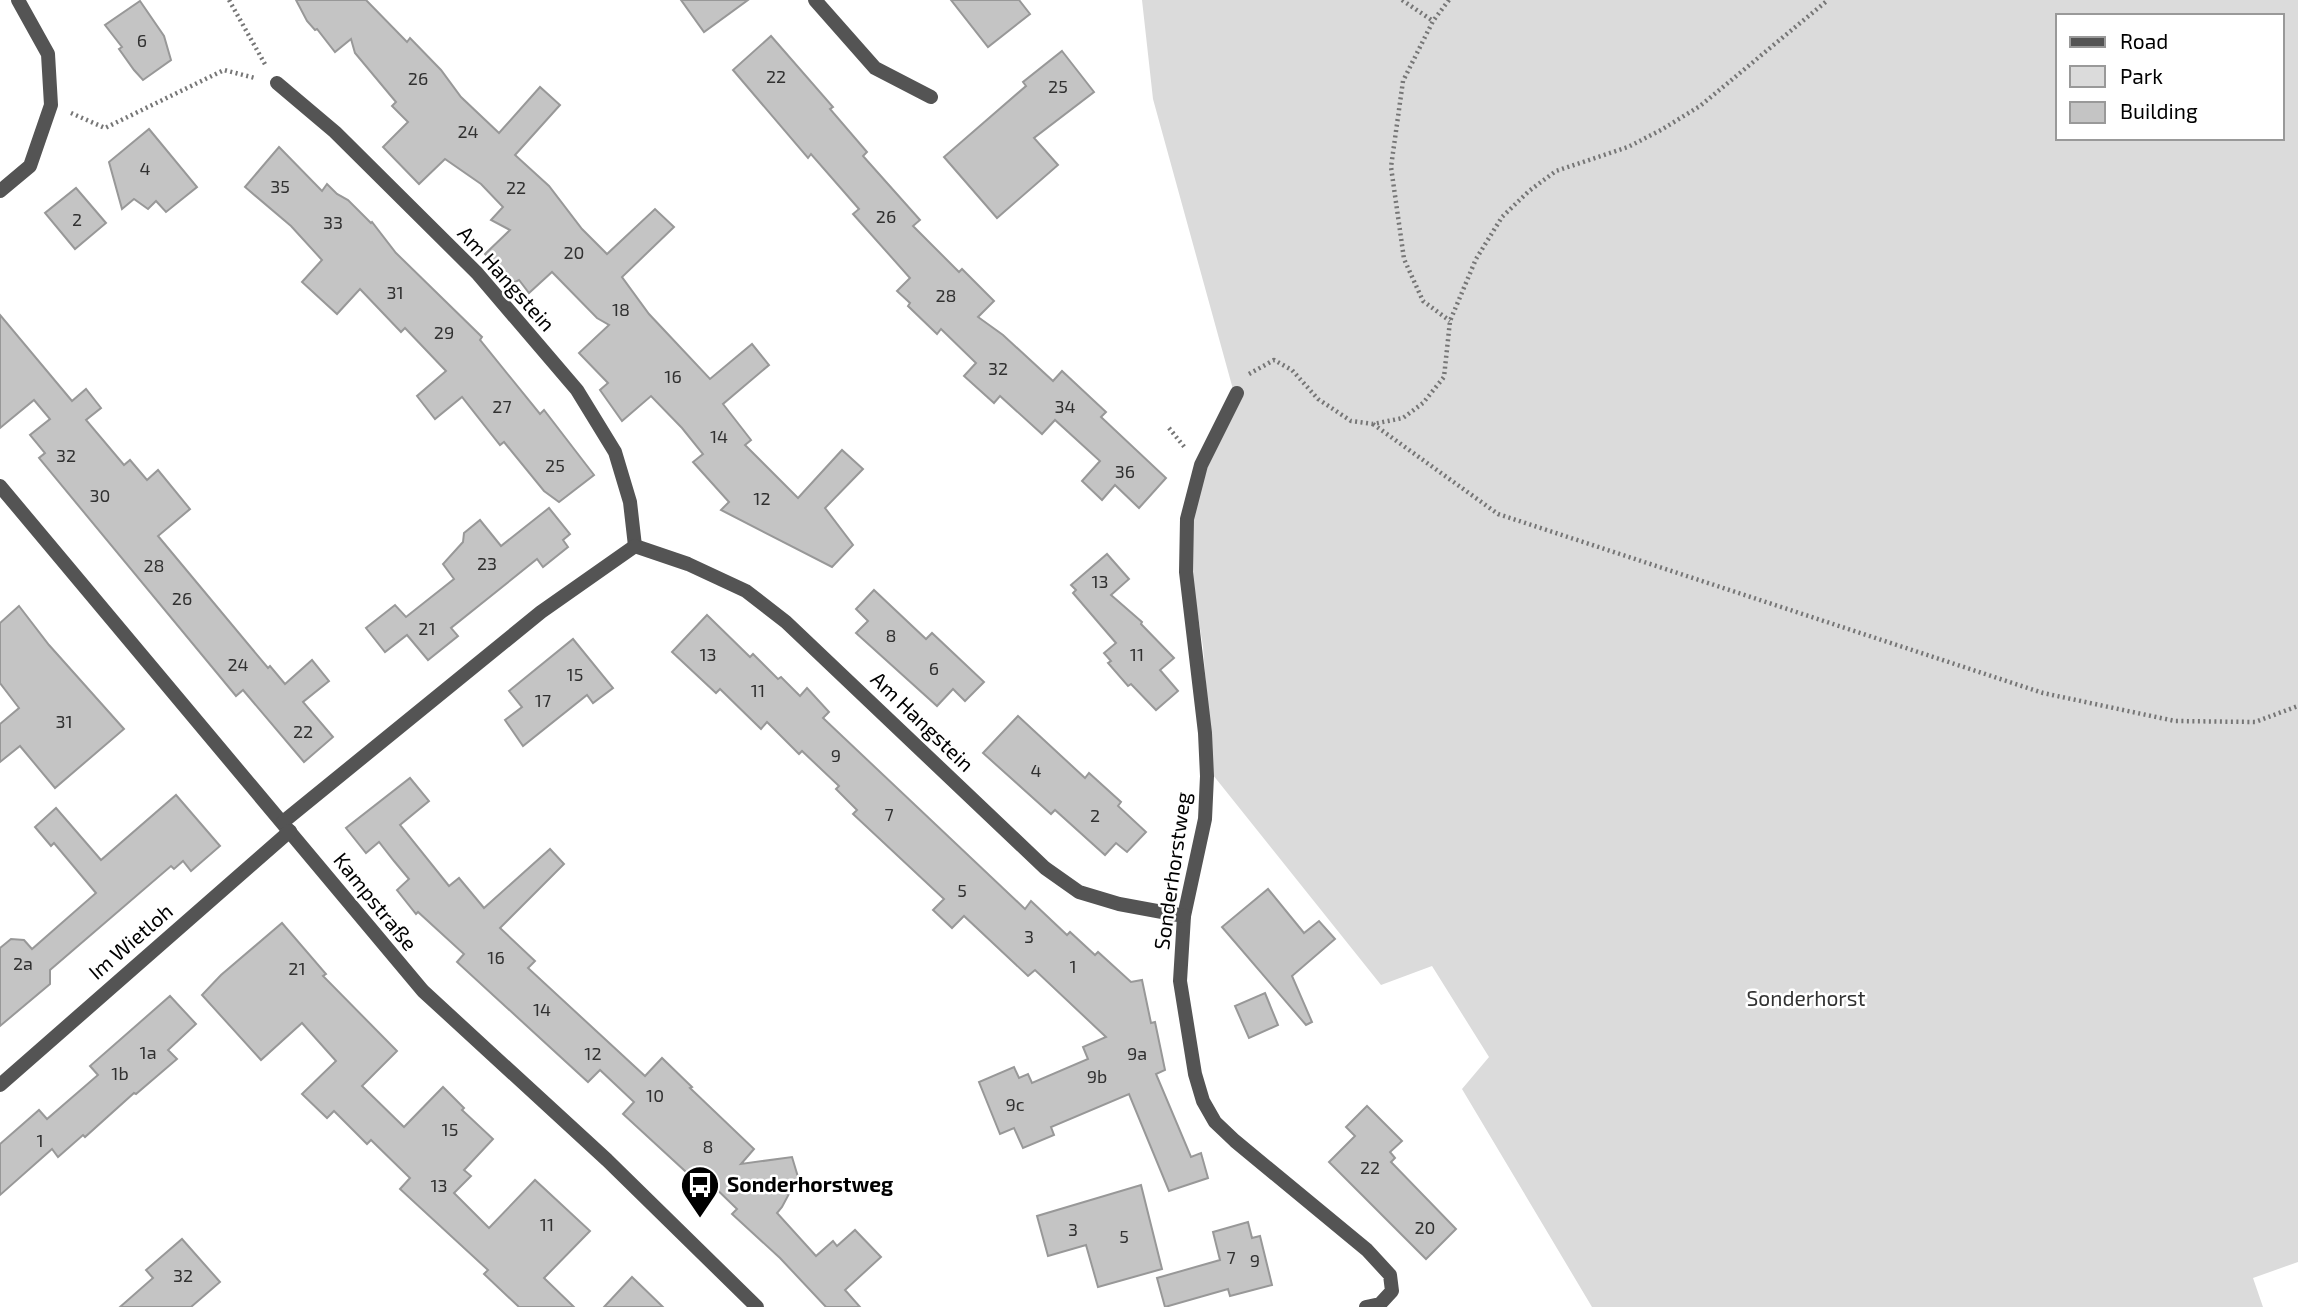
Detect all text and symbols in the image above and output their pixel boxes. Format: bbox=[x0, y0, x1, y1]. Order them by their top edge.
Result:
legend bbox=[2056, 14, 2284, 140]
text: Road bbox=[2120, 28, 2168, 53]
house number: 6 bbox=[137, 29, 147, 51]
text: Park bbox=[2120, 63, 2163, 88]
house number: 22 bbox=[766, 65, 786, 87]
house number: 26 bbox=[408, 67, 428, 89]
house number: 25 bbox=[1048, 75, 1068, 97]
text: Building bbox=[2120, 98, 2198, 123]
house number: 24 bbox=[457, 120, 479, 142]
house number: 4 bbox=[139, 157, 151, 179]
house number: 35 bbox=[270, 175, 290, 197]
house number: 22 bbox=[506, 176, 526, 198]
house number: 26 bbox=[876, 205, 896, 227]
house number: 2 bbox=[72, 208, 82, 230]
house number: 33 bbox=[323, 211, 343, 233]
street label: Am Hangstein bbox=[453, 220, 561, 336]
house number: 20 bbox=[564, 241, 584, 263]
house number: 31 bbox=[386, 281, 404, 303]
house number: 28 bbox=[935, 284, 957, 306]
house number: 18 bbox=[612, 298, 630, 320]
house number: 29 bbox=[434, 321, 454, 343]
house number: 32 bbox=[988, 357, 1008, 379]
house number: 16 bbox=[664, 365, 682, 387]
house number: 27 bbox=[492, 395, 512, 417]
house number: 34 bbox=[1054, 395, 1076, 417]
house number: 14 bbox=[710, 425, 728, 447]
house number: 32 bbox=[56, 444, 76, 466]
house number: 25 bbox=[545, 454, 565, 476]
house number: 36 bbox=[1115, 460, 1135, 482]
house number: 30 bbox=[90, 484, 110, 506]
house number: 12 bbox=[753, 487, 771, 509]
house number: 23 bbox=[477, 552, 497, 574]
house number: 28 bbox=[143, 554, 165, 576]
house number: 13 bbox=[1091, 570, 1109, 592]
house number: 26 bbox=[172, 587, 192, 609]
house number: 21 bbox=[418, 617, 436, 639]
house number: 8 bbox=[886, 624, 896, 646]
house number: 13 bbox=[699, 643, 717, 665]
house number: 11 bbox=[1130, 643, 1144, 665]
house number: 24 bbox=[227, 653, 249, 675]
house number: 6 bbox=[929, 657, 939, 679]
house number: 15 bbox=[567, 663, 583, 685]
street label: Am Hangstein bbox=[867, 666, 980, 776]
house number: 11 bbox=[751, 679, 765, 701]
house number: 17 bbox=[535, 689, 551, 711]
house number: 31 bbox=[55, 710, 73, 732]
house number: 22 bbox=[293, 720, 313, 742]
house number: 9 bbox=[831, 744, 841, 766]
house number: 4 bbox=[1030, 759, 1042, 781]
street label: Sonderhorstweg bbox=[1148, 790, 1195, 951]
house number: 7 bbox=[884, 803, 894, 825]
house number: 2 bbox=[1090, 804, 1100, 826]
street label: Kampstraße bbox=[329, 847, 423, 955]
house number: 5 bbox=[957, 879, 967, 901]
street label: Im Wietloh bbox=[83, 898, 177, 984]
house number: 3 bbox=[1024, 925, 1034, 947]
house number: 16 bbox=[487, 946, 505, 968]
house number: 2a bbox=[13, 952, 33, 974]
house number: 1 bbox=[1069, 955, 1077, 977]
house number: 21 bbox=[288, 957, 306, 979]
park label: Sonderhorst bbox=[1747, 985, 1865, 1010]
house number: 14 bbox=[533, 998, 551, 1020]
house number: 1a bbox=[139, 1041, 157, 1063]
house number: 12 bbox=[584, 1042, 602, 1064]
house number: 9a bbox=[1127, 1042, 1147, 1064]
house number: 1b bbox=[111, 1062, 129, 1084]
house number: 9b bbox=[1087, 1065, 1107, 1087]
house number: 10 bbox=[646, 1084, 664, 1106]
house number: 9c bbox=[1005, 1093, 1025, 1115]
house number: 15 bbox=[442, 1118, 458, 1140]
house number: 1 bbox=[36, 1129, 44, 1151]
house number: 8 bbox=[703, 1135, 713, 1157]
house number: 22 bbox=[1360, 1156, 1380, 1178]
bus stop icon: Sonderhorstweg bbox=[679, 1164, 721, 1219]
place label: Sonderhorstweg bbox=[727, 1171, 893, 1196]
house number: 13 bbox=[430, 1174, 448, 1196]
house number: 11 bbox=[540, 1213, 554, 1235]
house number: 20 bbox=[1415, 1216, 1435, 1238]
house number: 3 bbox=[1068, 1218, 1078, 1240]
house number: 5 bbox=[1119, 1225, 1129, 1247]
house number: 7 bbox=[1226, 1246, 1236, 1268]
house number: 9 bbox=[1250, 1249, 1260, 1271]
house number: 32 bbox=[173, 1264, 193, 1286]

